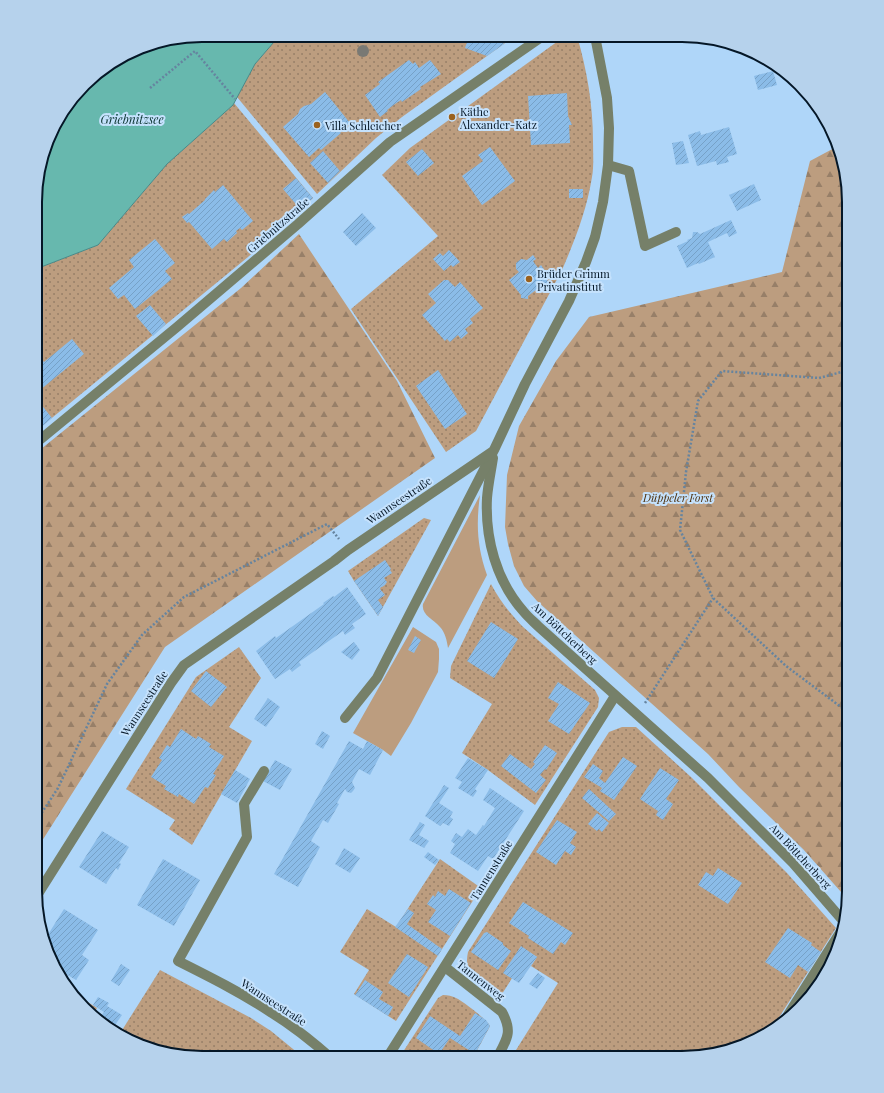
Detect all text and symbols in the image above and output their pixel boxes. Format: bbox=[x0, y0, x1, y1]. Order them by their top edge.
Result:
place label: Käthe Alexander-Katz bbox=[459, 104, 537, 132]
water label: Griebnitzsee bbox=[100, 111, 164, 127]
marker: Käthe Alexander-Katz bbox=[447, 112, 457, 122]
place label: Villa Schleicher bbox=[324, 118, 401, 133]
marker: Villa Schleicher bbox=[312, 120, 322, 130]
street label: Griebnitzstraße bbox=[244, 194, 313, 256]
place label: Brüder Grimm Privatinstitut bbox=[537, 266, 610, 294]
marker: Brüder Grimm Privatinstitut bbox=[524, 274, 534, 284]
street label: Wannseestraße bbox=[363, 473, 435, 528]
park label: Düppeler Forst bbox=[642, 490, 714, 505]
street label: Am Böttcherberg bbox=[528, 598, 601, 667]
street label: Wannseestraße bbox=[117, 667, 171, 739]
street label: Am Böttcherberg bbox=[766, 819, 835, 892]
street label: Tannenstraße bbox=[466, 837, 516, 903]
street label: Tannenweg bbox=[454, 957, 508, 1004]
street label: Wannseestraße bbox=[238, 975, 310, 1029]

